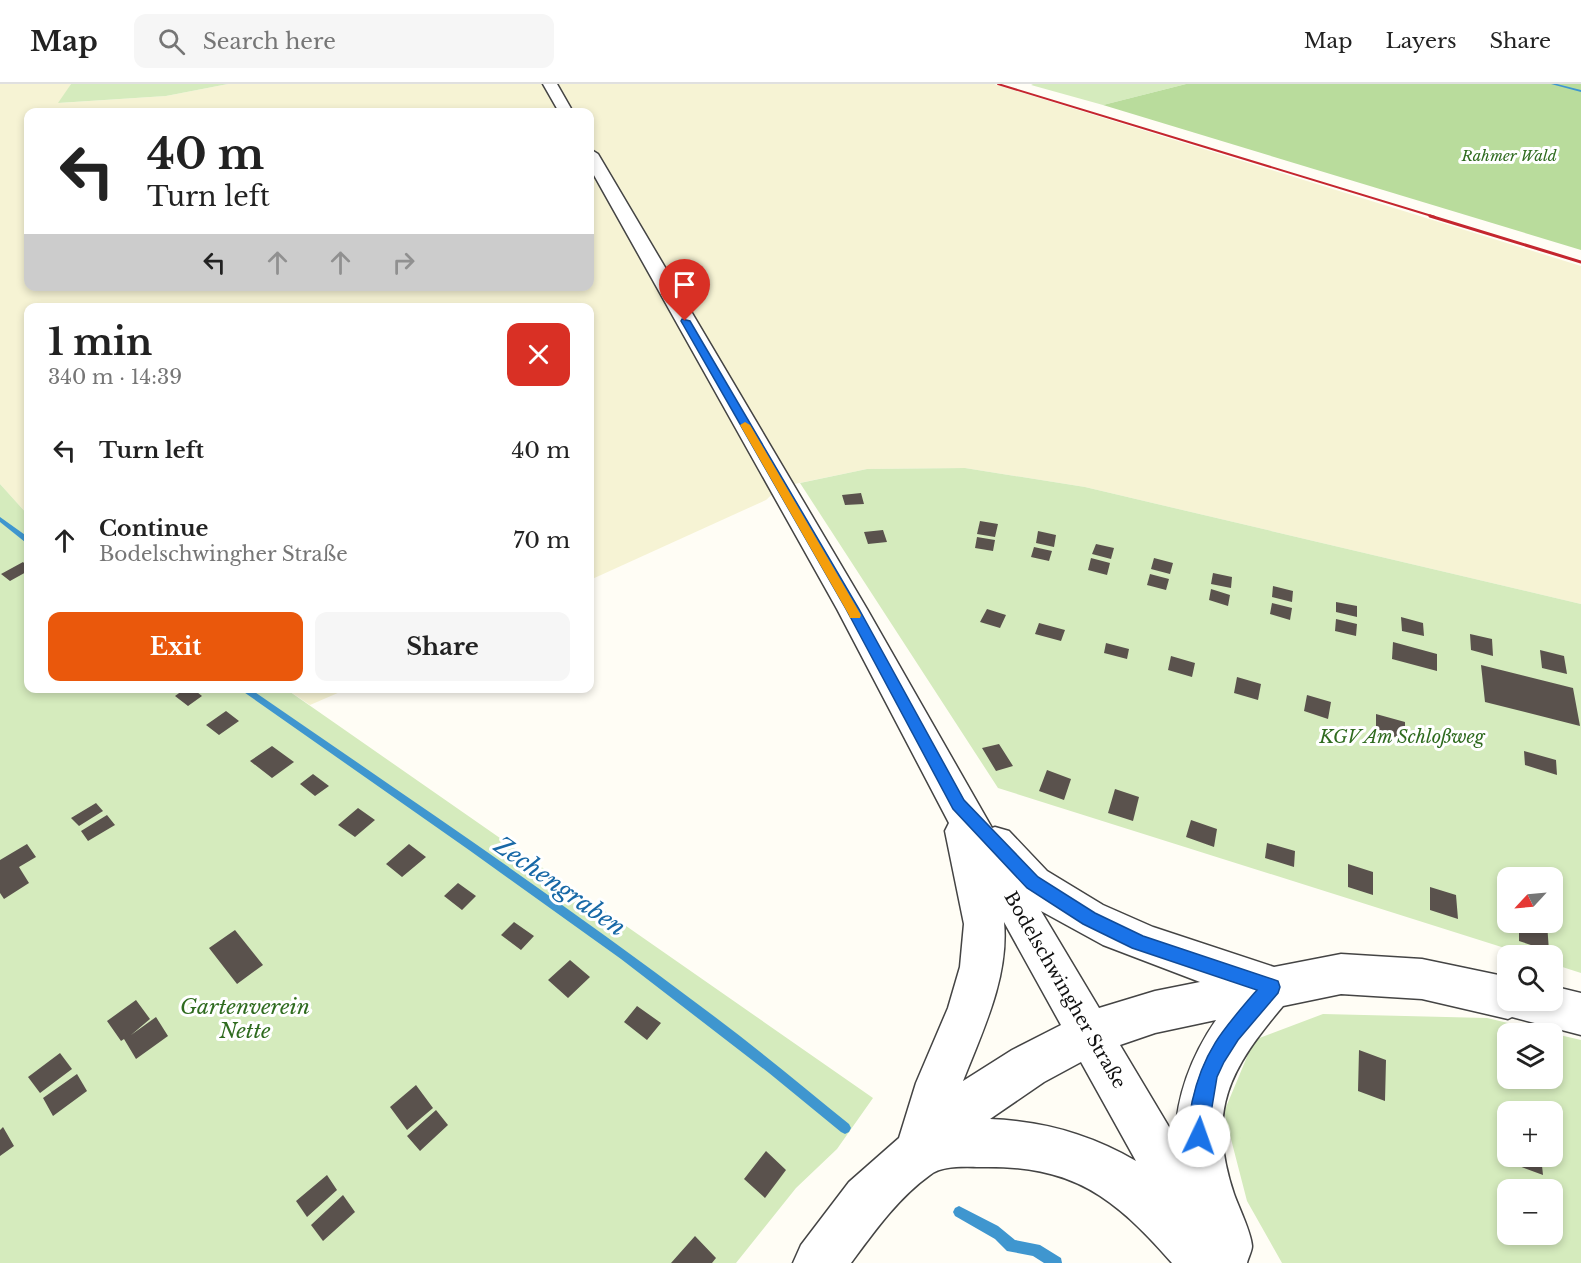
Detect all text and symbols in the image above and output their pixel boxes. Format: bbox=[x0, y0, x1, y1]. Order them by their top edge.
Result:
search box bbox=[134, 14, 554, 68]
text: Map bbox=[30, 24, 98, 59]
icon: search bbox=[155, 25, 188, 58]
text: Search here bbox=[203, 28, 336, 55]
text: Map bbox=[1304, 28, 1353, 54]
text: Layers bbox=[1386, 28, 1457, 54]
text: Share bbox=[1490, 28, 1551, 54]
text: 40 m bbox=[147, 128, 264, 180]
icon: left bbox=[48, 132, 126, 210]
park label: Rahmer Wald bbox=[1460, 146, 1557, 165]
text: Turn left bbox=[147, 180, 270, 213]
icon: left bbox=[198, 246, 231, 279]
icon: ahead bbox=[261, 246, 294, 279]
icon: ahead bbox=[324, 246, 357, 279]
icon: right bbox=[387, 246, 420, 279]
pin bbox=[659, 259, 710, 321]
icon: arrive bbox=[668, 268, 701, 301]
text: 1 min bbox=[48, 320, 152, 365]
button: close bbox=[507, 323, 570, 386]
text: 340 m · 14:39 bbox=[48, 365, 182, 389]
icon: left bbox=[48, 434, 81, 467]
text: Turn left bbox=[99, 437, 204, 464]
text: 40 m bbox=[512, 437, 570, 464]
text: Continue bbox=[99, 515, 208, 542]
icon: ahead bbox=[48, 524, 81, 557]
text: 70 m bbox=[513, 527, 570, 554]
text: Bodelschwingher Straße bbox=[99, 542, 348, 566]
button: Exit bbox=[48, 612, 303, 681]
button: Share bbox=[315, 612, 570, 681]
park label: KGV Am Schloßweg bbox=[1318, 726, 1486, 748]
water label: Zechengraben bbox=[488, 829, 631, 942]
north arrow bbox=[1497, 867, 1563, 933]
map controls bbox=[1497, 867, 1563, 1245]
street label: Bodelschwingher Straße bbox=[1000, 888, 1130, 1092]
button: search bbox=[1497, 945, 1563, 1011]
park label: Gartenverein Nette bbox=[180, 994, 310, 1044]
button: layers bbox=[1497, 1023, 1563, 1089]
button: + bbox=[1497, 1101, 1563, 1167]
position arrow bbox=[1167, 1104, 1231, 1168]
button: − bbox=[1497, 1179, 1563, 1245]

